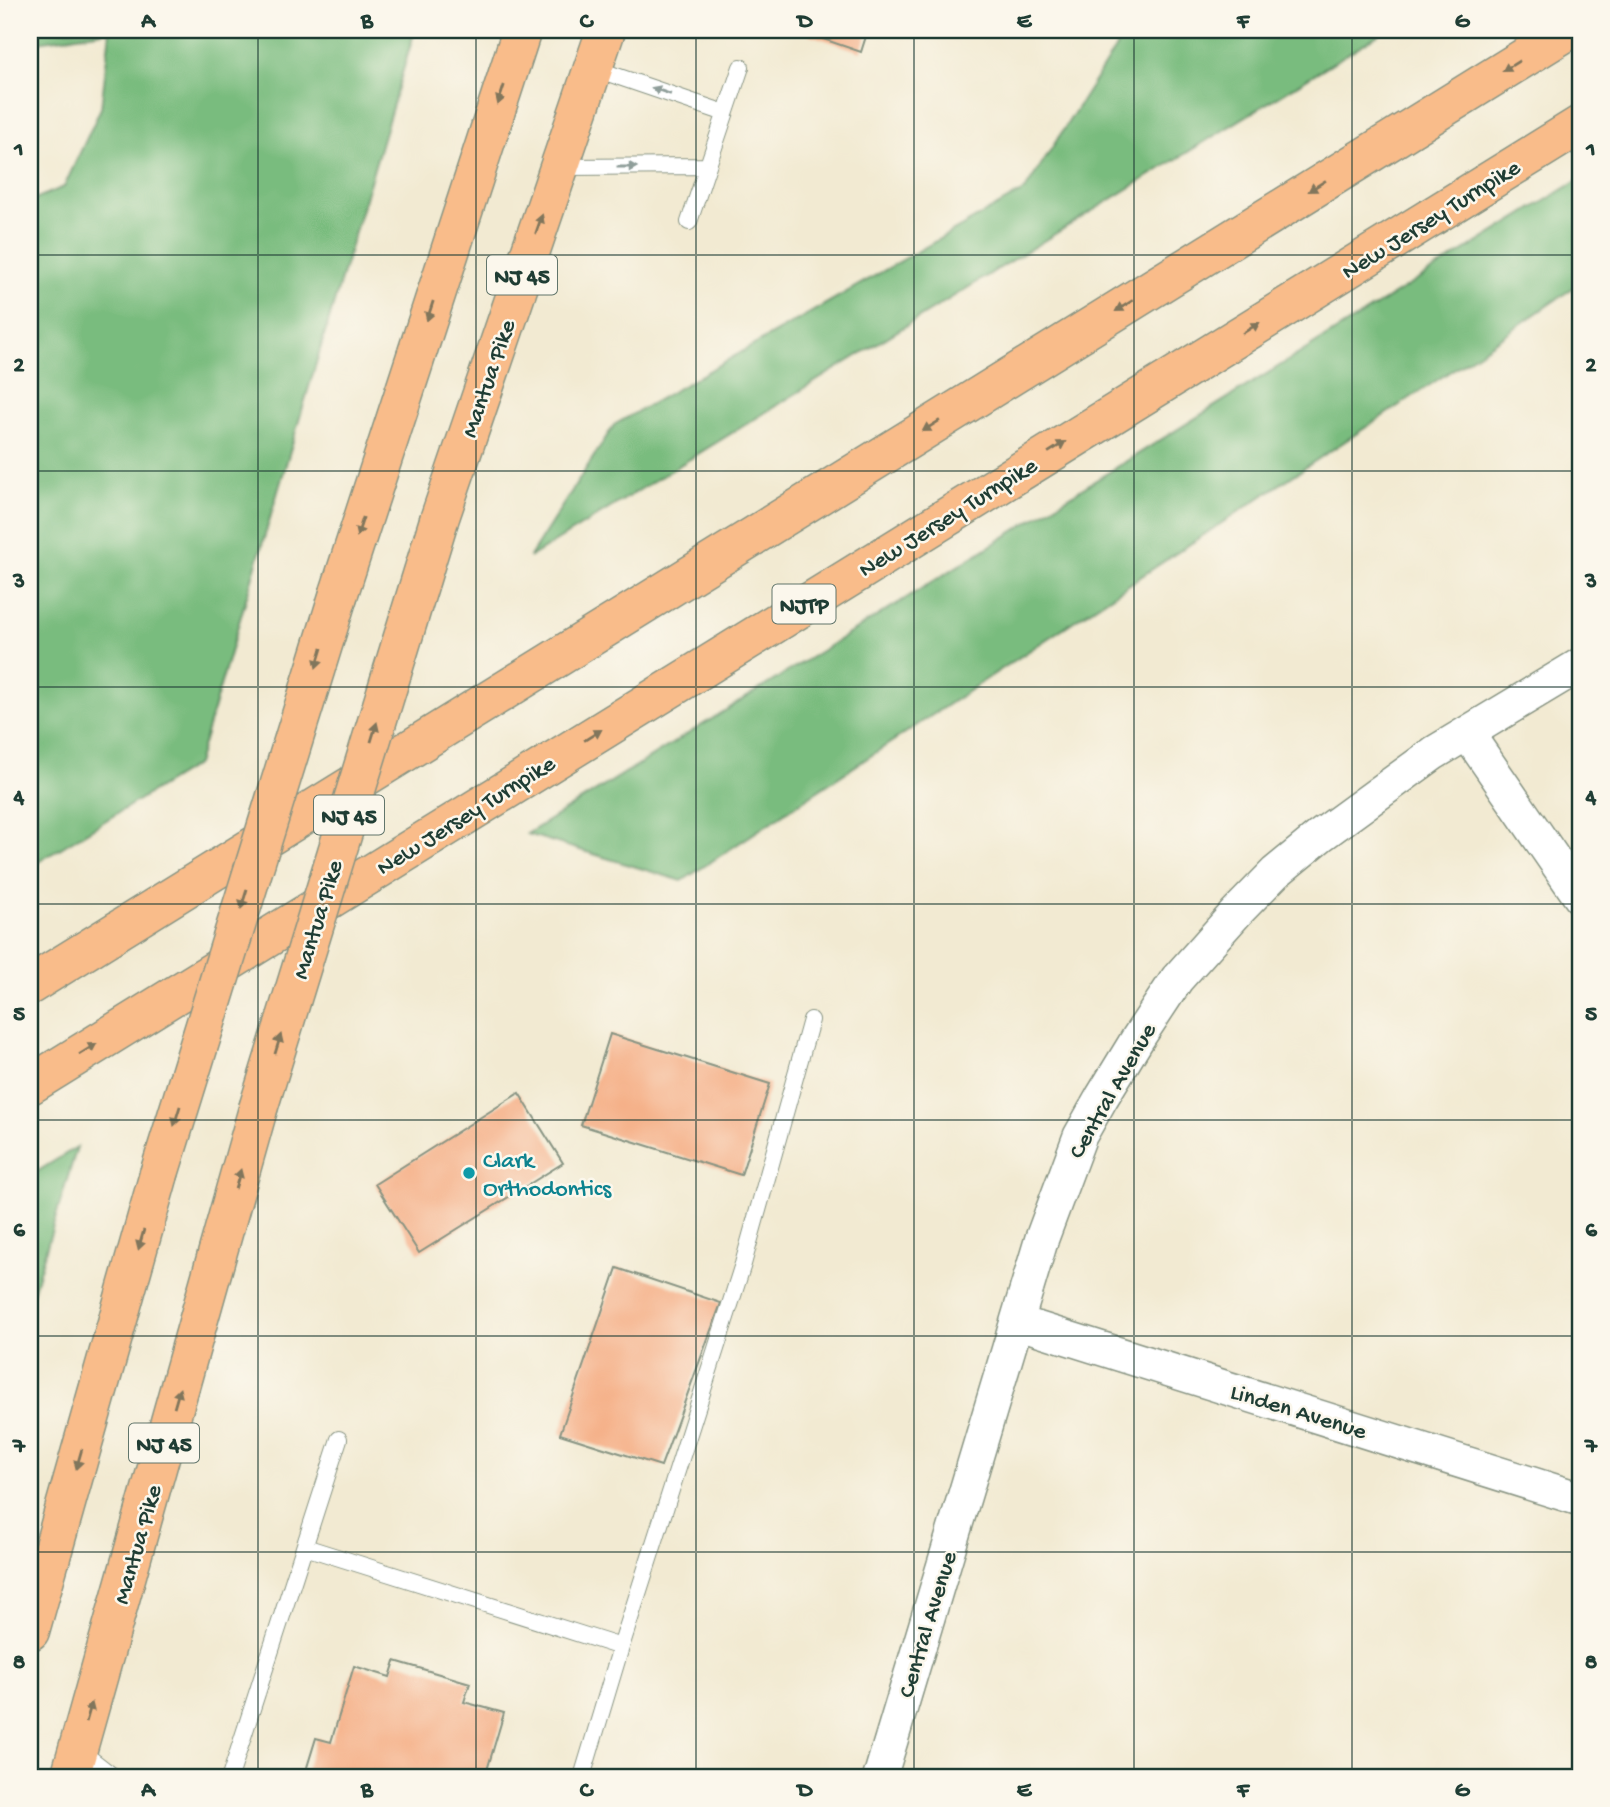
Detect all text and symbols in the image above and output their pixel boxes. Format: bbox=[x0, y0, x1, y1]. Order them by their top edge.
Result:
text: A bbox=[140, 9, 156, 36]
text: B bbox=[360, 9, 374, 36]
text: C bbox=[580, 9, 595, 36]
text: D bbox=[796, 9, 814, 36]
text: E bbox=[1017, 9, 1033, 36]
text: F bbox=[1236, 9, 1251, 36]
text: G bbox=[1455, 9, 1471, 36]
one-way arrow bbox=[1501, 59, 1520, 72]
one-way arrow bbox=[495, 84, 505, 105]
one-way arrow bbox=[650, 85, 671, 96]
text: 1 bbox=[13, 137, 24, 164]
text: 1 bbox=[1585, 137, 1596, 164]
street label: New Jersey Turnpike bbox=[1337, 154, 1527, 288]
one-way arrow bbox=[616, 161, 638, 173]
one-way arrow bbox=[1308, 179, 1327, 192]
one-way arrow bbox=[535, 213, 545, 234]
road number: NJ 45 bbox=[487, 256, 557, 294]
one-way arrow bbox=[1115, 299, 1134, 312]
one-way arrow bbox=[425, 301, 435, 322]
street label: Mantua Pike bbox=[457, 316, 524, 442]
one-way arrow bbox=[1241, 322, 1261, 335]
text: 2 bbox=[13, 353, 25, 380]
text: 2 bbox=[1585, 353, 1597, 380]
one-way arrow bbox=[921, 419, 941, 432]
one-way arrow bbox=[1048, 441, 1067, 454]
street label: New Jersey Turnpike bbox=[854, 452, 1044, 586]
one-way arrow bbox=[355, 517, 365, 538]
text: 3 bbox=[12, 569, 25, 596]
text: 3 bbox=[1584, 569, 1597, 596]
road number: NJTP bbox=[772, 584, 836, 624]
one-way arrow bbox=[313, 648, 324, 669]
one-way arrow bbox=[369, 722, 379, 743]
one-way arrow bbox=[584, 729, 603, 742]
street label: New Jersey Turnpike bbox=[372, 750, 562, 884]
text: 4 bbox=[13, 785, 25, 812]
text: 4 bbox=[1585, 785, 1597, 812]
road number: NJ 45 bbox=[314, 796, 384, 834]
street label: Mantua Pike bbox=[288, 856, 351, 983]
one-way arrow bbox=[239, 888, 249, 909]
text: 5 bbox=[13, 1002, 25, 1029]
text: 5 bbox=[1585, 1002, 1597, 1029]
street label: Central Avenue bbox=[1064, 1018, 1165, 1165]
one-way arrow bbox=[274, 1033, 284, 1054]
one-way arrow bbox=[78, 1042, 97, 1055]
one-way arrow bbox=[172, 1106, 182, 1127]
place label: Clark Orthodontics bbox=[483, 1148, 612, 1205]
marker: Clark Orthodontics bbox=[461, 1165, 477, 1181]
one-way arrow bbox=[234, 1168, 244, 1189]
text: 6 bbox=[13, 1218, 26, 1245]
text: 6 bbox=[1585, 1218, 1598, 1245]
one-way arrow bbox=[135, 1230, 145, 1251]
street label: Linden Avenue bbox=[1226, 1379, 1370, 1448]
one-way arrow bbox=[172, 1387, 182, 1408]
road number: NJ 45 bbox=[129, 1424, 199, 1462]
text: 7 bbox=[12, 1434, 26, 1461]
text: 7 bbox=[1584, 1434, 1598, 1461]
one-way arrow bbox=[73, 1449, 83, 1470]
street label: Mantua Pike bbox=[108, 1481, 170, 1608]
street label: Central Avenue bbox=[893, 1548, 966, 1702]
text: 8 bbox=[13, 1650, 26, 1677]
text: 8 bbox=[1585, 1650, 1598, 1677]
one-way arrow bbox=[84, 1701, 94, 1722]
text: A bbox=[140, 1778, 156, 1805]
text: B bbox=[360, 1778, 374, 1805]
text: C bbox=[580, 1778, 595, 1805]
text: D bbox=[796, 1778, 814, 1805]
text: E bbox=[1017, 1778, 1033, 1805]
text: F bbox=[1236, 1778, 1251, 1805]
text: G bbox=[1455, 1778, 1471, 1805]

